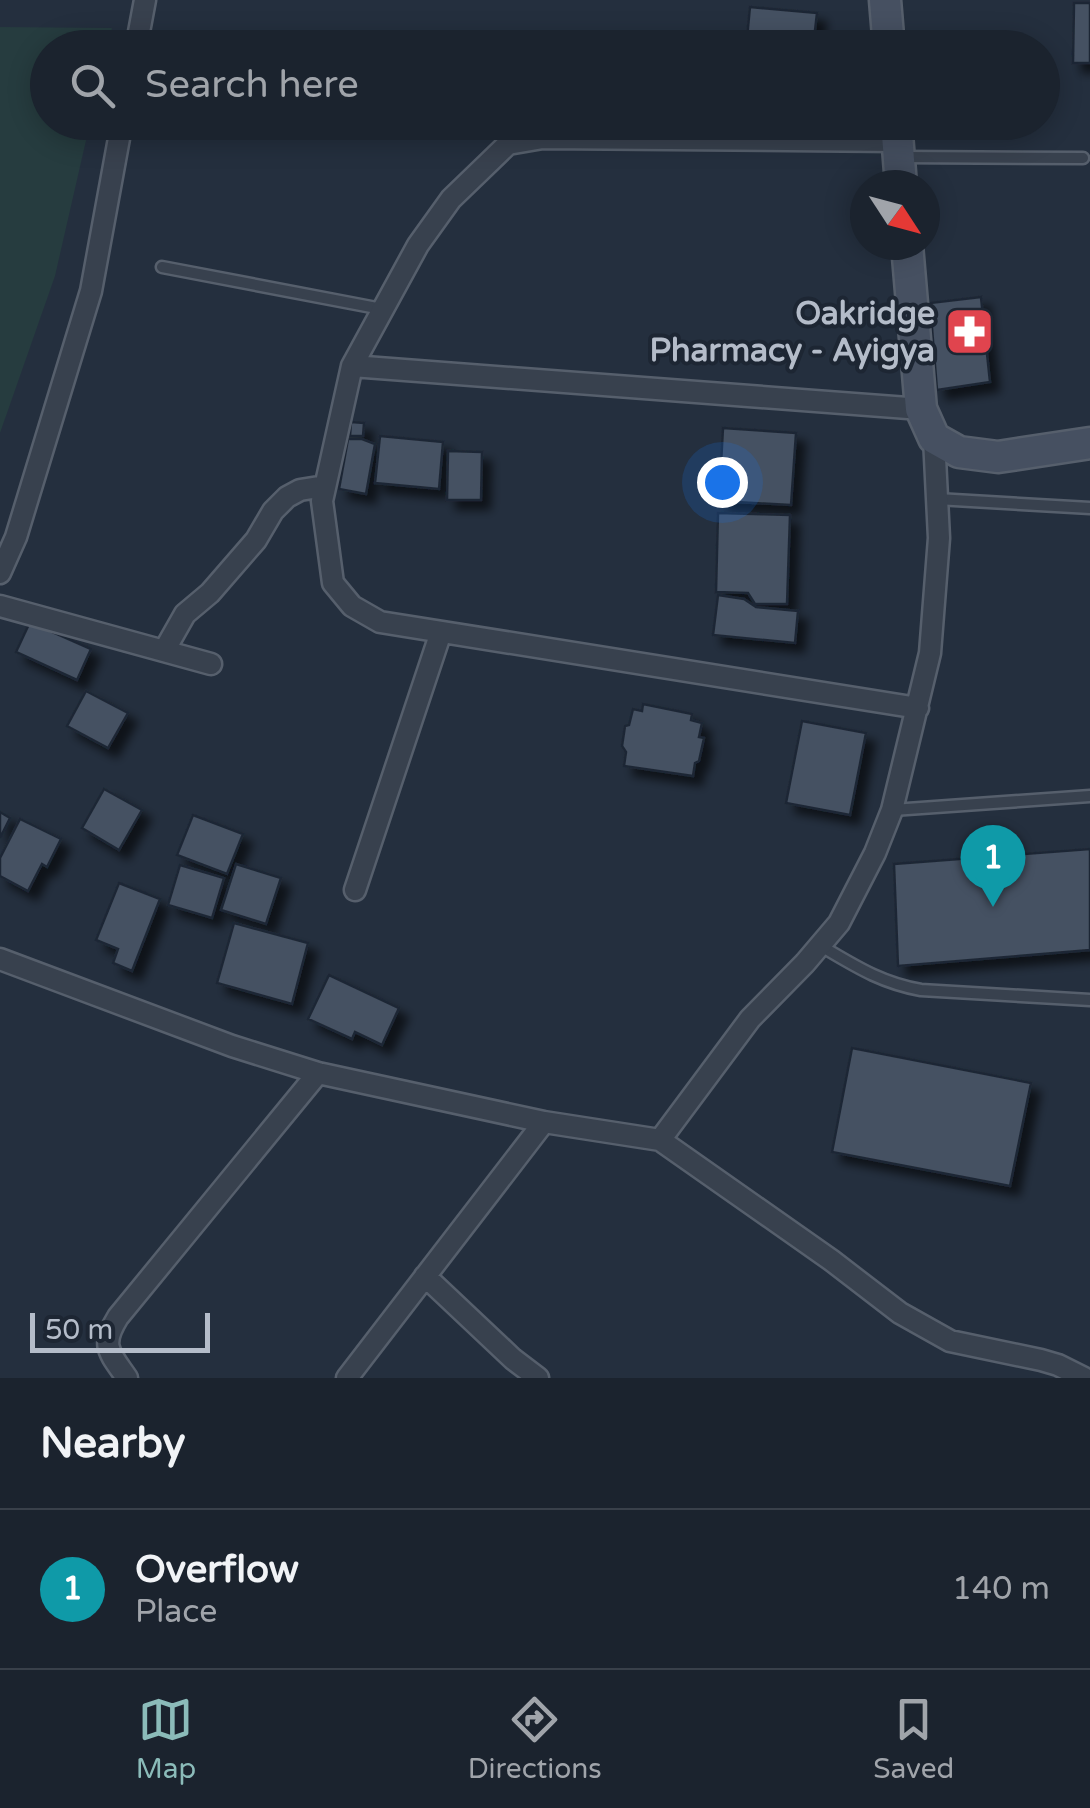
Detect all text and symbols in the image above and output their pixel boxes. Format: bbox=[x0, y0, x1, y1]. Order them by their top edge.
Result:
search box bbox=[30, 30, 1060, 140]
icon: search bbox=[65, 58, 120, 113]
text: Search here bbox=[145, 62, 359, 108]
north arrow bbox=[850, 170, 940, 260]
place label: Oakridge Pharmacy - Ayigya bbox=[650, 295, 935, 370]
pharmacy icon: Oakridge Pharmacy - Ayigya bbox=[944, 306, 996, 358]
your location bbox=[697, 457, 748, 508]
pin: 1 bbox=[960, 824, 1026, 907]
scale bar bbox=[30, 1308, 210, 1352]
text: 50 m bbox=[45, 1313, 113, 1347]
text: Nearby bbox=[40, 1418, 185, 1469]
text: Overflow bbox=[135, 1547, 299, 1593]
text: 1 bbox=[62, 1570, 83, 1608]
text: 140 m bbox=[952, 1570, 1050, 1608]
text: Place bbox=[135, 1593, 217, 1631]
tab: Map bbox=[136, 1692, 196, 1786]
tab: Directions bbox=[468, 1692, 602, 1786]
tab: Saved bbox=[873, 1692, 954, 1786]

